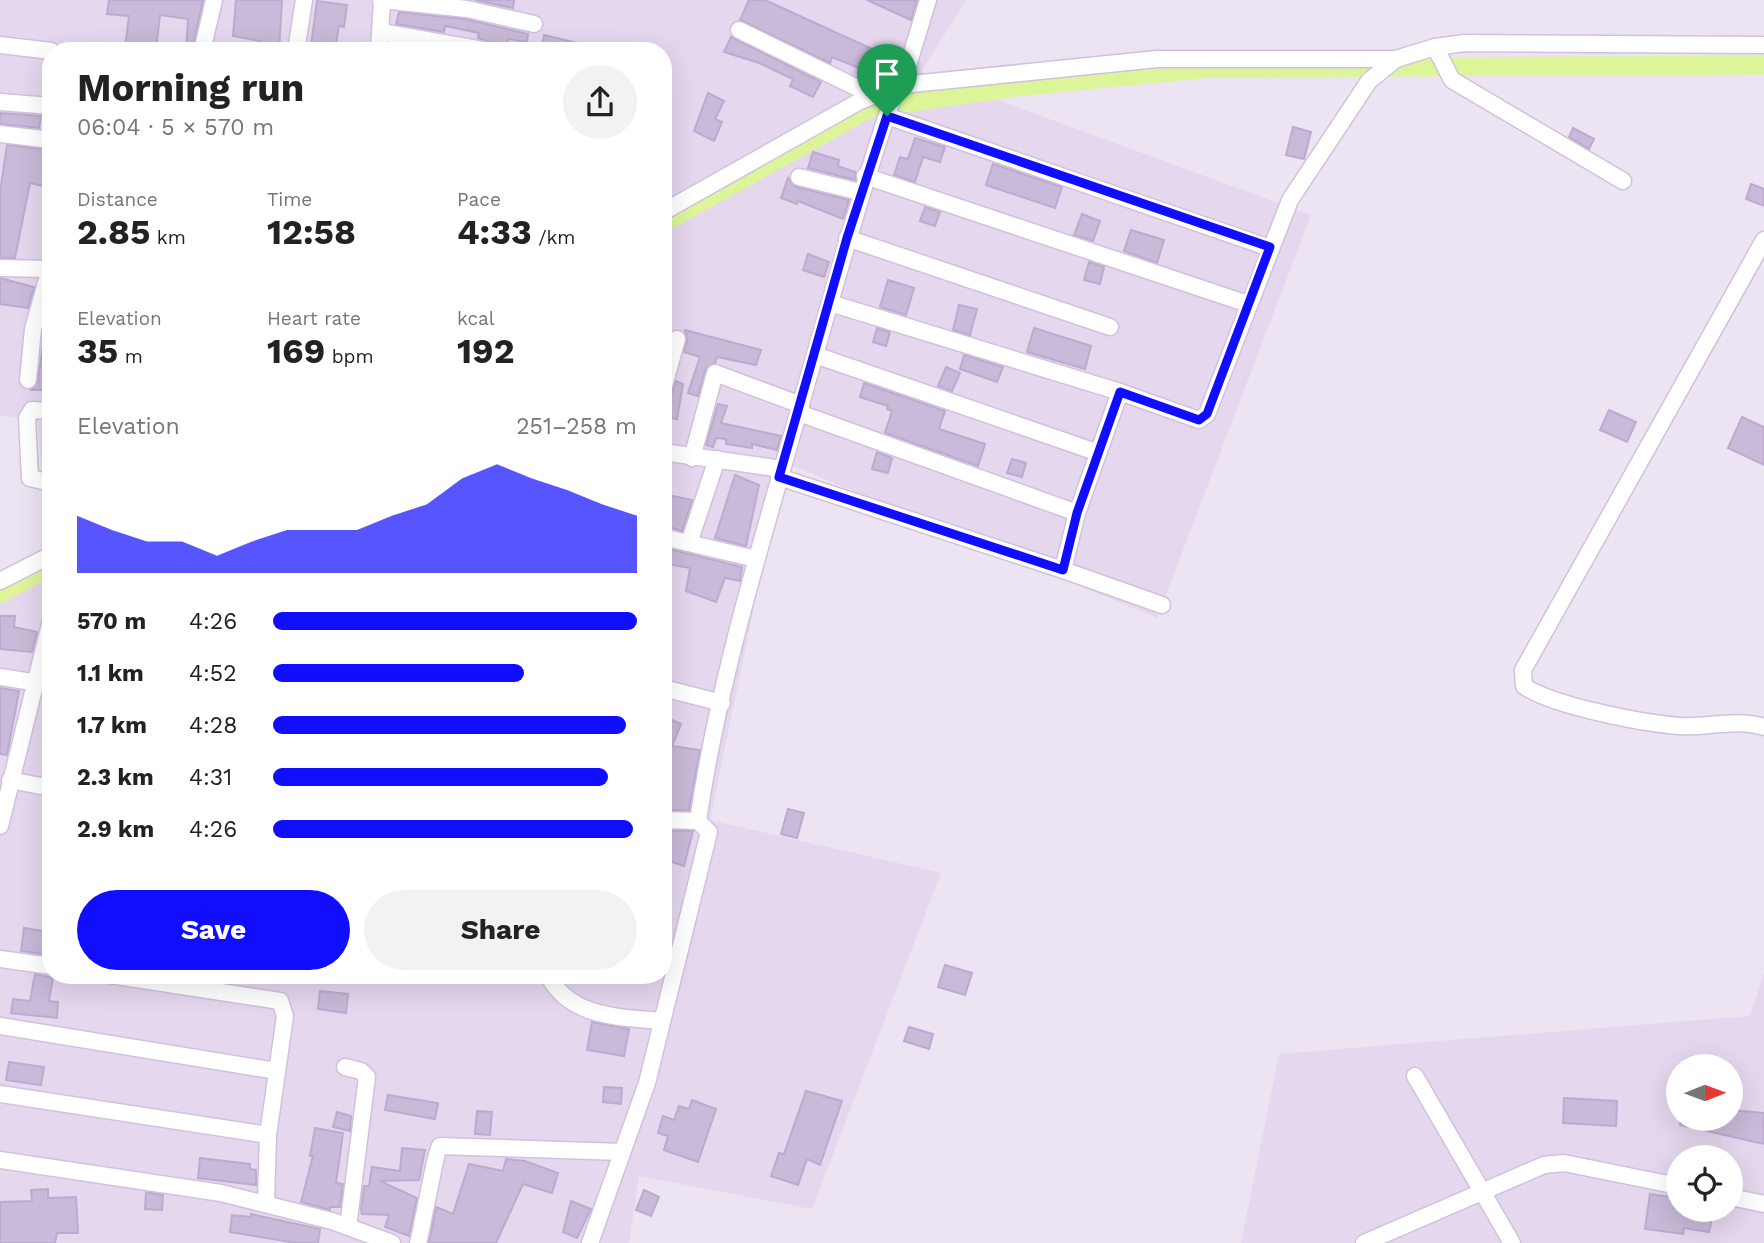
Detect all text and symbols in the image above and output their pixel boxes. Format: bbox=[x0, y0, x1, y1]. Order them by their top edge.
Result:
pin bbox=[857, 44, 917, 116]
icon: arrive bbox=[868, 55, 906, 93]
button: share bbox=[563, 65, 637, 139]
text: Morning run bbox=[77, 66, 304, 110]
text: 06:04 · 5 × 570 m bbox=[77, 114, 274, 141]
text: Distance bbox=[77, 188, 158, 211]
text: Time bbox=[267, 188, 312, 211]
text: Pace bbox=[457, 188, 501, 211]
text: 2.85 bbox=[77, 211, 150, 253]
text: 12:58 bbox=[267, 211, 356, 253]
text: 4:33 bbox=[457, 211, 532, 253]
text: km bbox=[150, 226, 186, 249]
text: /km bbox=[532, 226, 575, 249]
text: Elevation bbox=[77, 307, 162, 330]
text: Heart rate bbox=[267, 307, 361, 330]
text: kcal bbox=[457, 307, 495, 330]
text: 35 bbox=[77, 330, 118, 372]
text: 169 bbox=[267, 330, 325, 372]
text: 192 bbox=[457, 330, 515, 372]
text: m bbox=[118, 345, 143, 368]
text: bpm bbox=[325, 345, 374, 368]
text: Elevation bbox=[77, 413, 180, 440]
text: 251–258 m bbox=[516, 413, 637, 440]
text: 570 m bbox=[77, 608, 146, 635]
text: 4:26 bbox=[189, 608, 237, 635]
text: 1.1 km bbox=[77, 660, 144, 687]
text: 4:52 bbox=[189, 660, 237, 687]
text: 1.7 km bbox=[77, 712, 147, 739]
text: 4:28 bbox=[189, 712, 237, 739]
text: 2.3 km bbox=[77, 764, 154, 791]
text: 4:31 bbox=[189, 764, 232, 791]
text: 2.9 km bbox=[77, 816, 154, 843]
text: 4:26 bbox=[189, 816, 237, 843]
button: Save bbox=[77, 890, 350, 970]
button: Share bbox=[364, 890, 637, 970]
north arrow bbox=[1666, 1054, 1743, 1130]
map controls bbox=[1666, 1054, 1743, 1222]
button: locate bbox=[1666, 1145, 1743, 1222]

